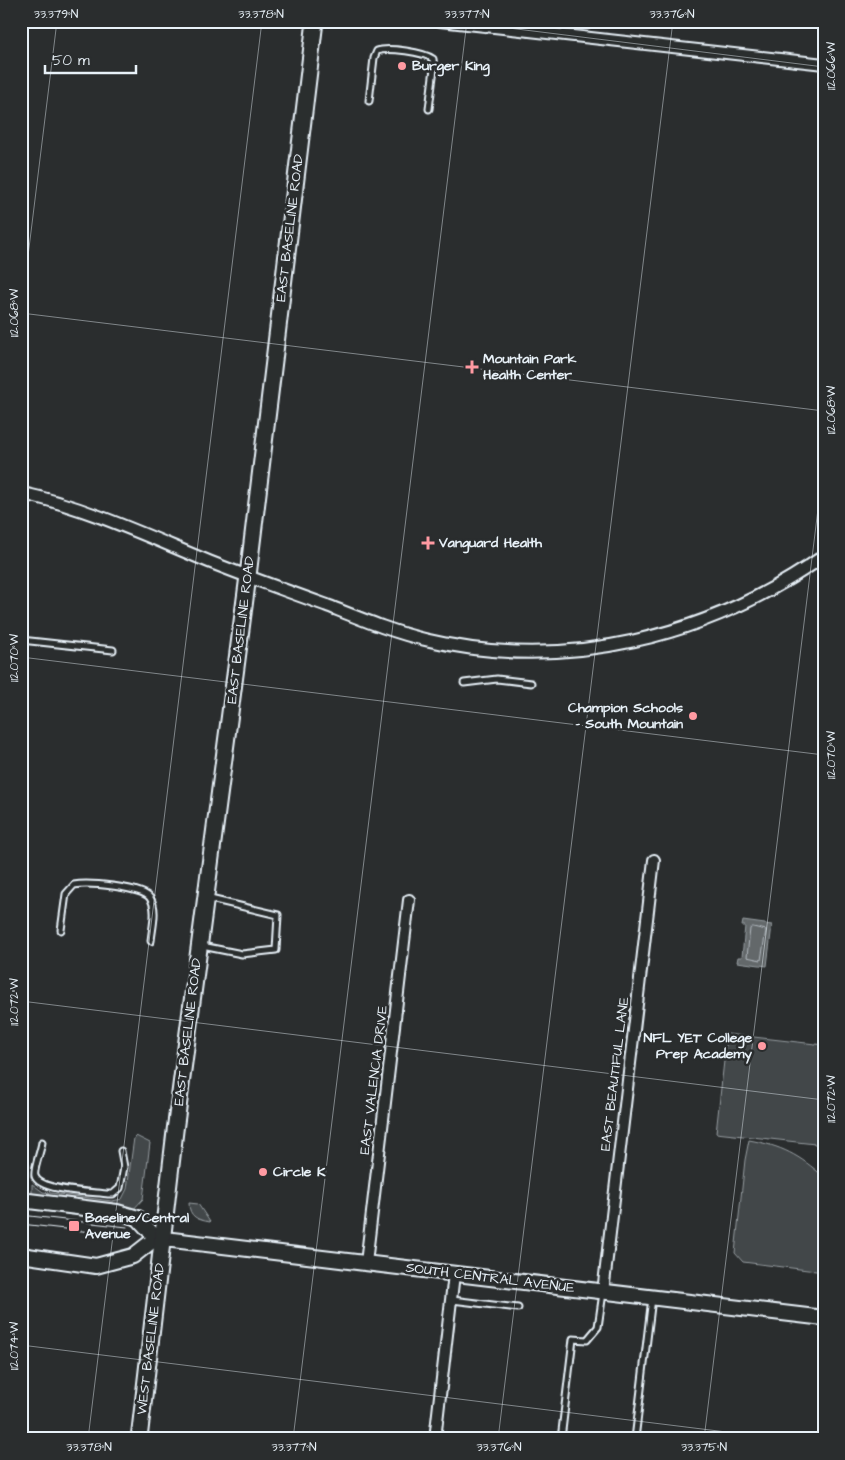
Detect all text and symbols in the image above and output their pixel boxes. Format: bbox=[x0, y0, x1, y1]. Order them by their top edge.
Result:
text: 33.379°N bbox=[34, 6, 79, 23]
text: 33.378°N bbox=[238, 6, 284, 23]
text: 33.377°N bbox=[445, 6, 490, 23]
text: 33.376°N bbox=[649, 6, 695, 23]
text: 112.066°W bbox=[823, 41, 840, 90]
scale bar bbox=[45, 42, 136, 74]
text: 50 m bbox=[52, 50, 90, 71]
place label: Burger King bbox=[412, 56, 491, 77]
marker: Burger King bbox=[396, 60, 408, 72]
street label: EAST BASELINE ROAD bbox=[271, 153, 309, 303]
text: 112.068°W bbox=[6, 288, 23, 337]
place label: Mountain Park Health Center bbox=[483, 349, 577, 385]
marker: Mountain Park Health Center bbox=[465, 360, 479, 374]
text: 112.068°W bbox=[823, 385, 840, 434]
place label: Vanguard Health bbox=[438, 533, 543, 554]
marker: Vanguard Health bbox=[421, 536, 435, 550]
street label: EAST BASELINE ROAD bbox=[222, 555, 260, 705]
text: 112.070°W bbox=[6, 633, 23, 682]
place label: Champion Schools - South Mountain bbox=[568, 698, 683, 734]
marker: Champion Schools - South Mountain bbox=[687, 710, 699, 722]
text: 112.070°W bbox=[823, 730, 840, 779]
street label: EAST BASELINE ROAD bbox=[169, 957, 207, 1107]
text: 112.072°W bbox=[6, 978, 23, 1026]
street label: EAST BEAUTIFUL LANE bbox=[596, 995, 634, 1152]
street label: EAST VALENCIA DRIVE bbox=[355, 1004, 393, 1156]
place label: NFL YET College Prep Academy bbox=[644, 1028, 752, 1064]
marker: NFL YET College Prep Academy bbox=[756, 1040, 768, 1052]
text: 112.072°W bbox=[823, 1075, 840, 1123]
place label: Circle K bbox=[273, 1162, 326, 1182]
marker: Circle K bbox=[257, 1166, 269, 1178]
place label: Baseline/Central Avenue bbox=[85, 1208, 190, 1244]
marker: Baseline/Central Avenue bbox=[67, 1219, 81, 1233]
street label: SOUTH CENTRAL AVENUE bbox=[404, 1258, 576, 1298]
street label: WEST BASELINE ROAD bbox=[132, 1262, 170, 1416]
text: 112.074°W bbox=[6, 1321, 23, 1370]
text: 33.378°N bbox=[66, 1439, 112, 1456]
text: 33.377°N bbox=[272, 1439, 317, 1456]
text: 33.376°N bbox=[476, 1439, 522, 1456]
text: 33.375°N bbox=[681, 1439, 727, 1456]

